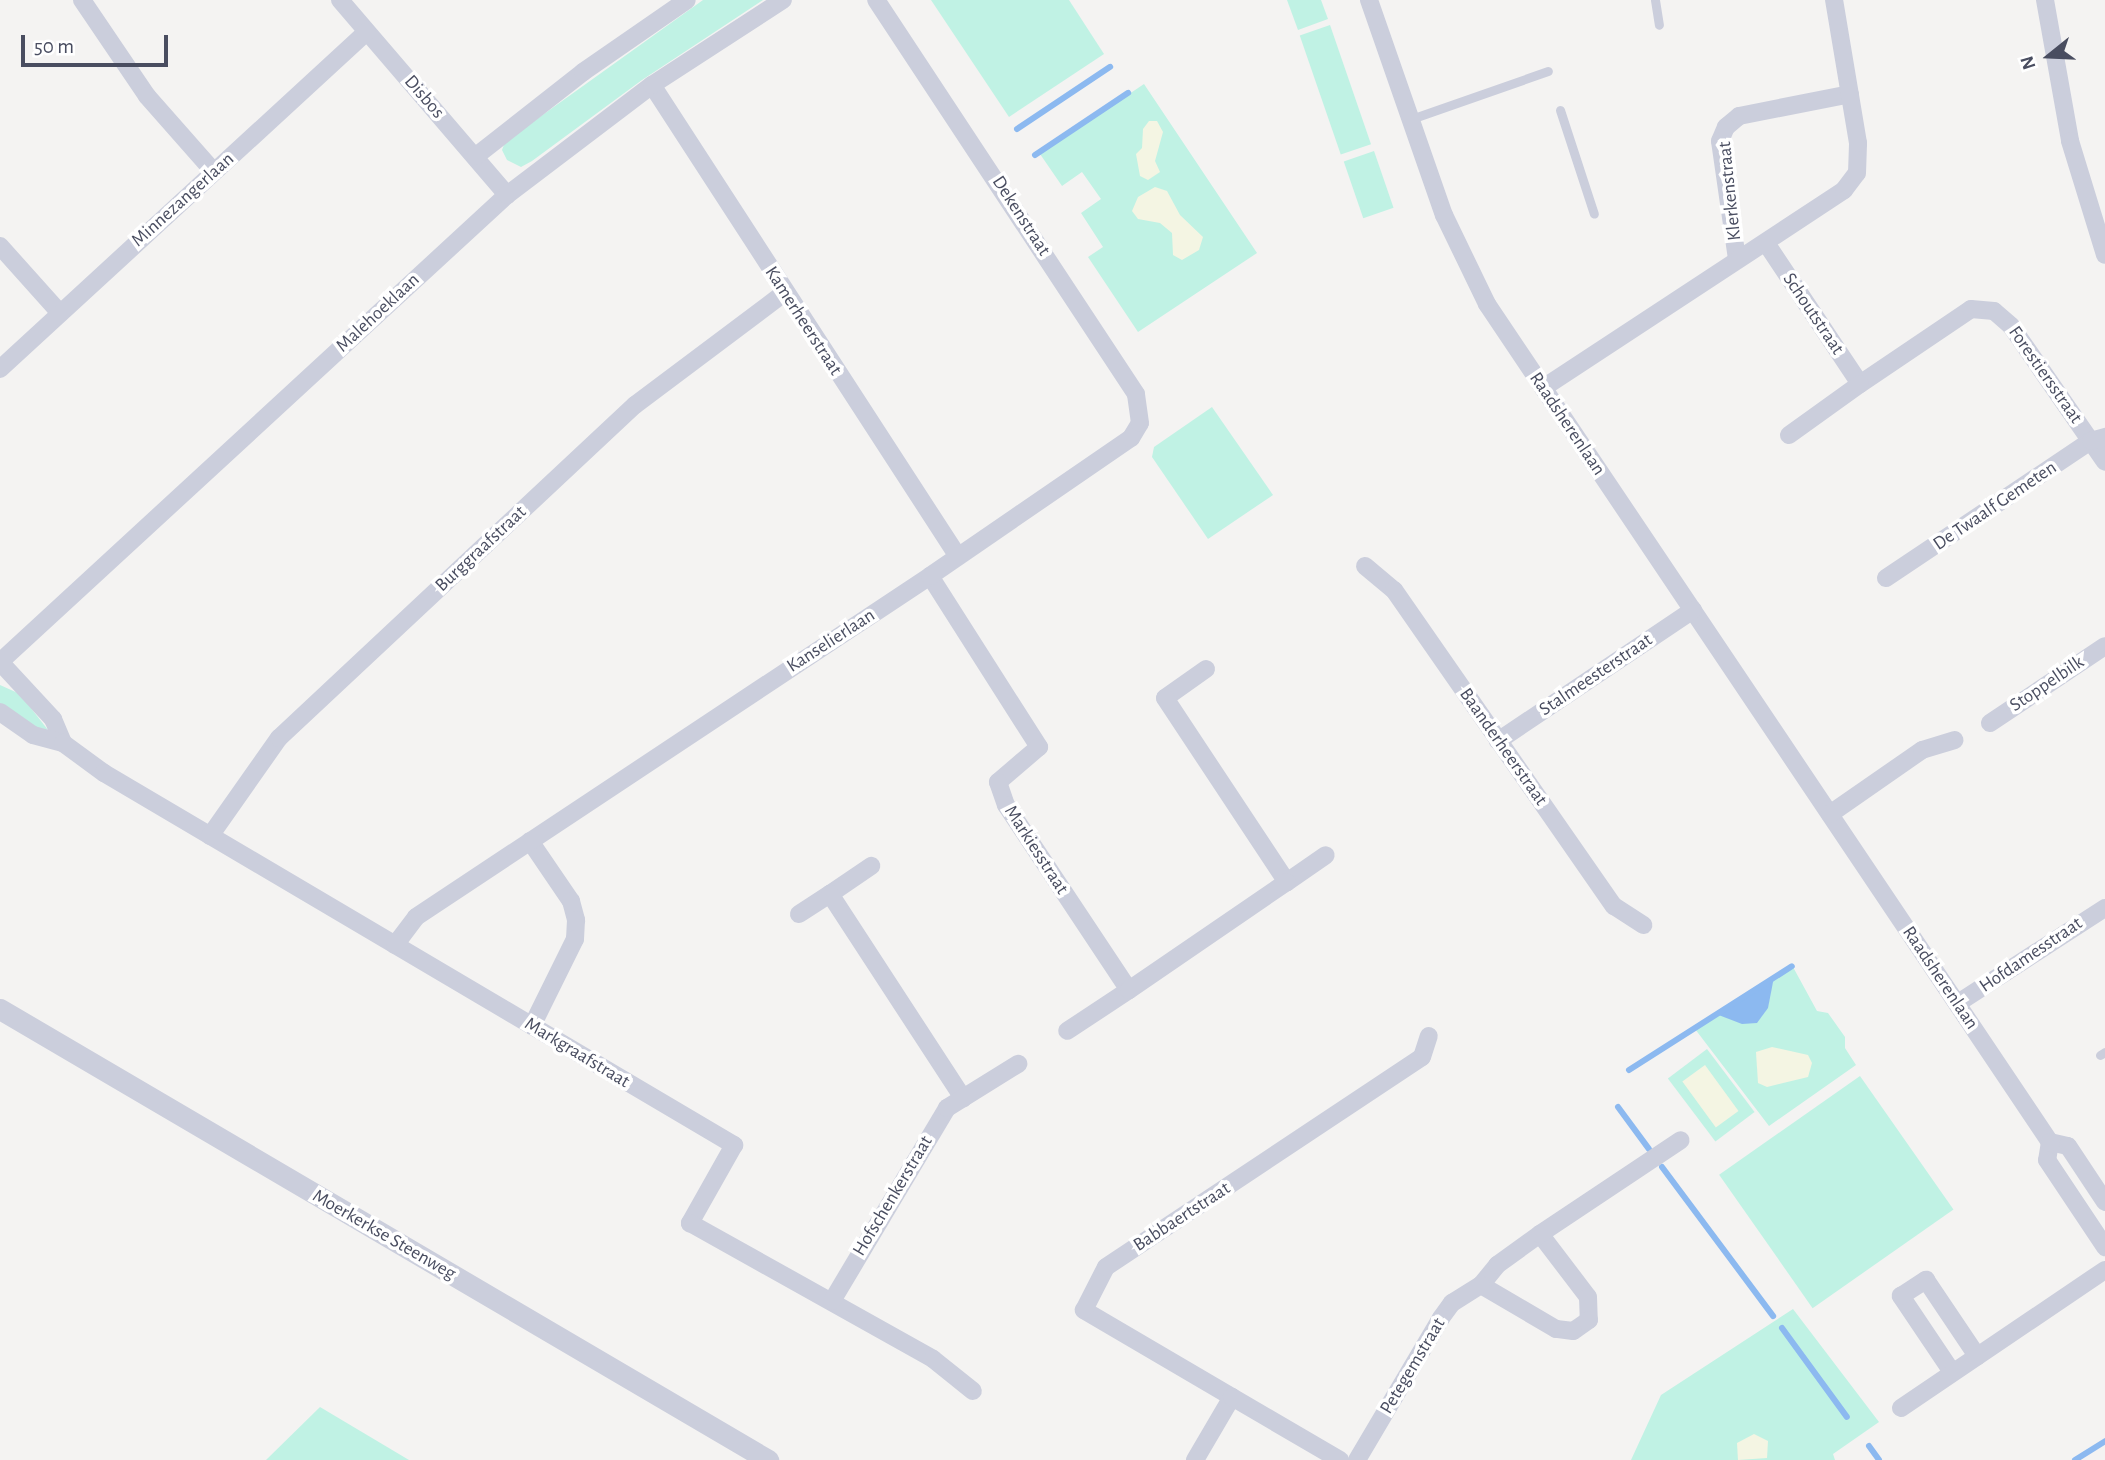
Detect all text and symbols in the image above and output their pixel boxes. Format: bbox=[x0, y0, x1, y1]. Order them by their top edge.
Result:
scale bar bbox=[24, 21, 172, 65]
north arrow bbox=[2014, 21, 2084, 91]
text: 50 m bbox=[34, 36, 74, 57]
text: N bbox=[2017, 53, 2040, 72]
street label: Disbos bbox=[399, 71, 449, 123]
street label: Klerkenstraat bbox=[1713, 140, 1747, 242]
street label: Minnezangerlaan bbox=[127, 148, 239, 252]
street label: Dekenstraat bbox=[987, 172, 1055, 260]
street label: Kamerheerstraat bbox=[759, 262, 847, 380]
street label: Malehoeklaan bbox=[332, 269, 424, 357]
street label: Schoutstraat bbox=[1777, 269, 1849, 359]
street label: Forestiersstraat bbox=[2003, 322, 2087, 428]
street label: Raadsherenlaan bbox=[1524, 368, 1610, 480]
street label: De Twaalf Gemeten bbox=[1929, 456, 2061, 556]
street label: Burggraafstraat bbox=[431, 501, 531, 597]
street label: Kanselierlaan bbox=[783, 604, 879, 678]
street label: Stalmeesterstraat bbox=[1535, 629, 1657, 721]
street label: Stoppelbilk bbox=[2006, 651, 2088, 717]
street label: Baanderheerstraat bbox=[1454, 684, 1552, 810]
street label: Markiesstraat bbox=[999, 801, 1073, 899]
street label: Hofdamesstraat bbox=[1975, 912, 2087, 998]
street label: Raadsherenlaan bbox=[1897, 922, 1983, 1034]
street label: Markgraafstraat bbox=[520, 1013, 634, 1093]
street label: Hofschenkerstraat bbox=[848, 1132, 938, 1260]
street label: Babbaertstraat bbox=[1129, 1177, 1235, 1257]
street label: Moerkerkse Steenweg bbox=[308, 1185, 460, 1285]
street label: Petegemstraat bbox=[1375, 1314, 1451, 1418]

